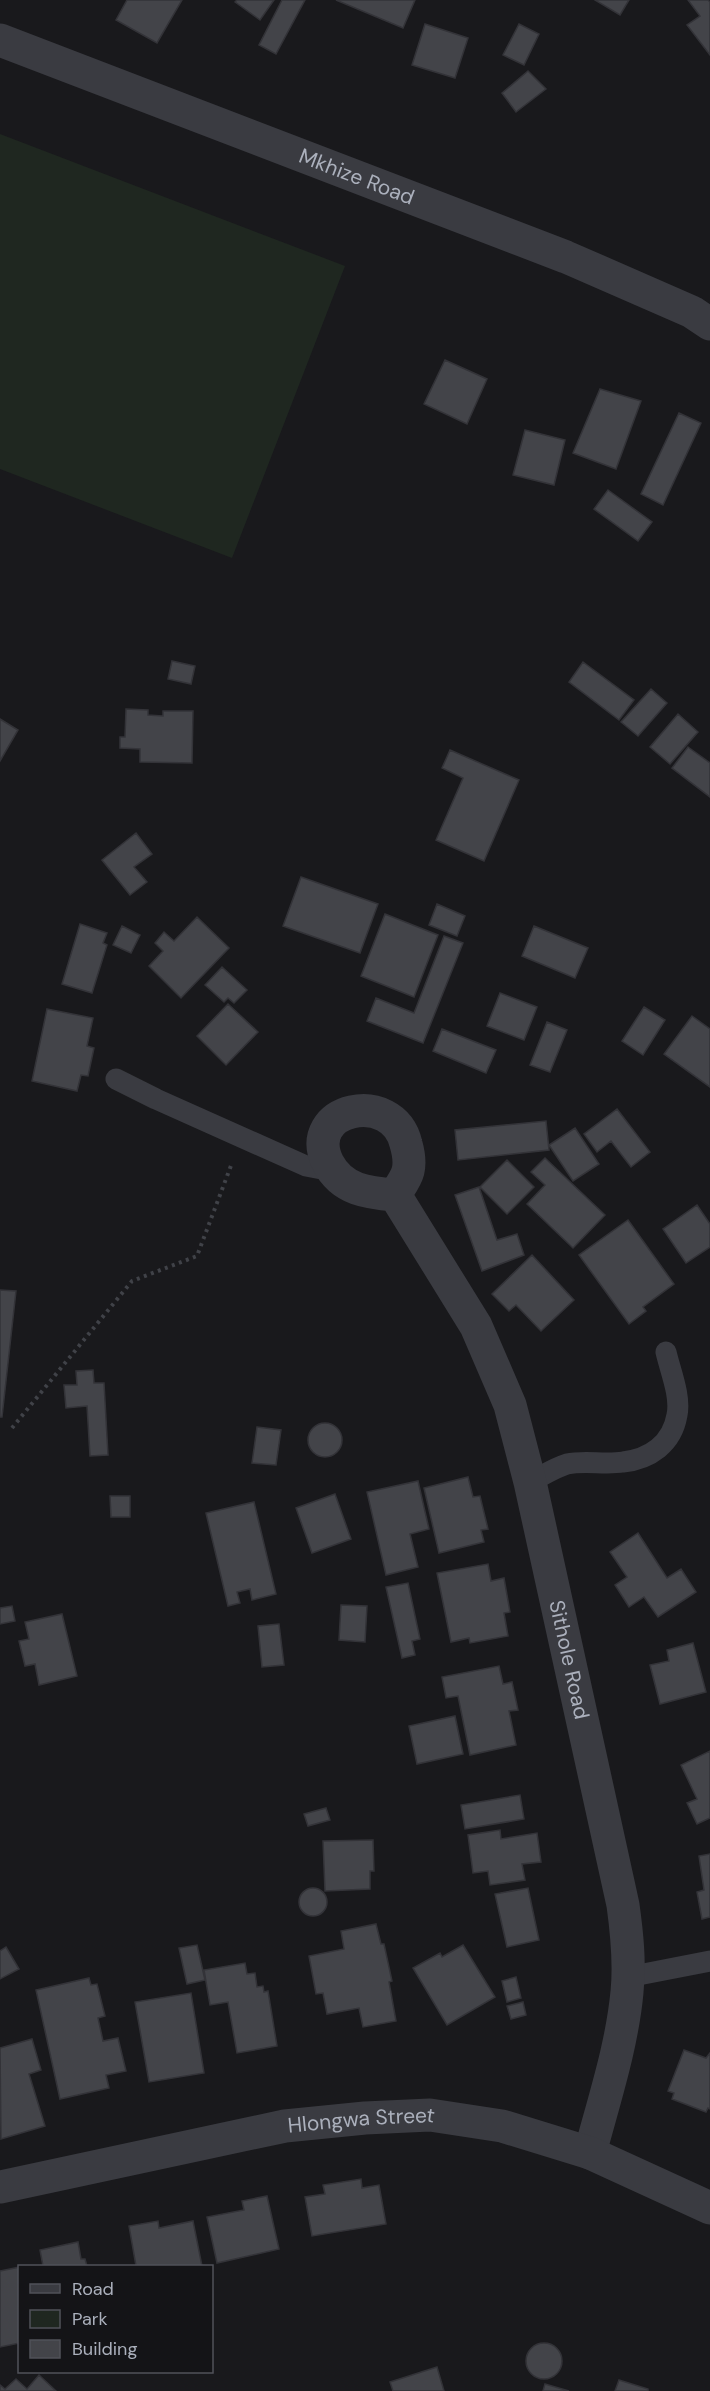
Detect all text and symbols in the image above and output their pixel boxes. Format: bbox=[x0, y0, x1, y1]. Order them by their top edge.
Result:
street label: Mkhize Road bbox=[295, 142, 418, 212]
street label: Sithole Road bbox=[542, 1597, 596, 1722]
street label: Hlongwa Street bbox=[286, 2101, 437, 2140]
legend bbox=[18, 2265, 213, 2373]
text: Road bbox=[72, 2277, 114, 2301]
text: Park bbox=[72, 2307, 108, 2331]
text: Building bbox=[72, 2337, 137, 2361]

